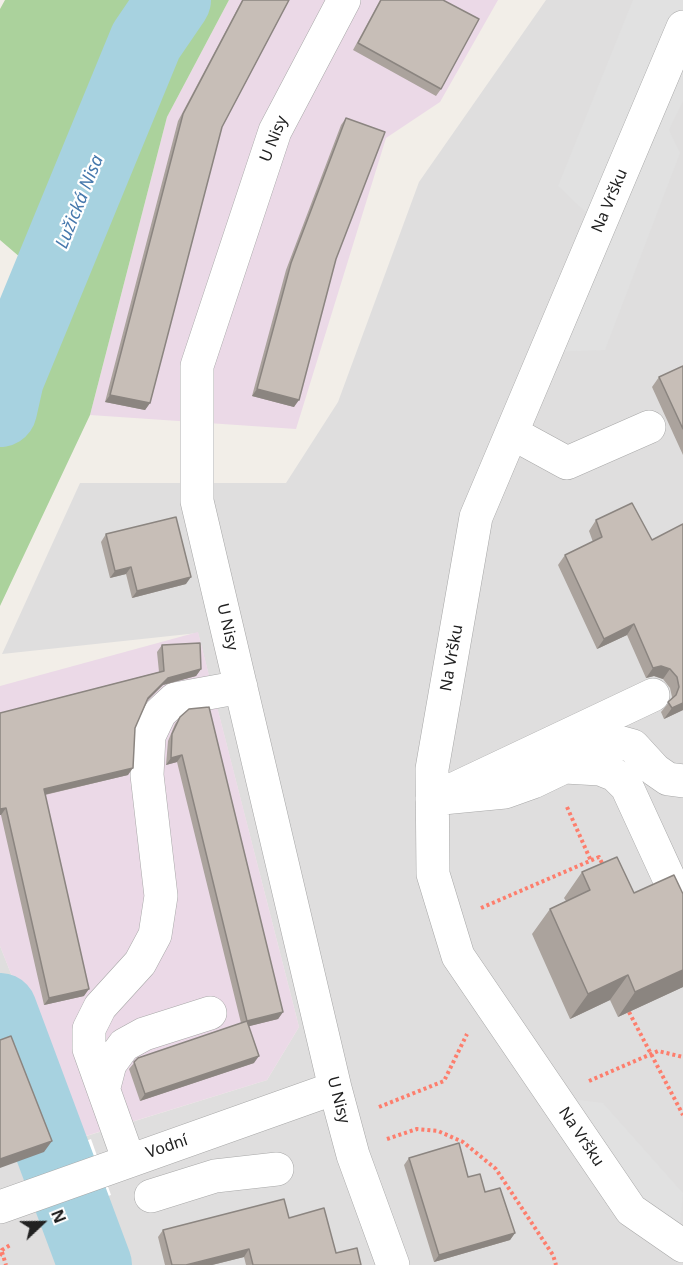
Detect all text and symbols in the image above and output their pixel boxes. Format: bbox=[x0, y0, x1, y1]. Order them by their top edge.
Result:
street label: U Nisy bbox=[256, 113, 292, 165]
water label: Lužická Nisa bbox=[51, 152, 109, 252]
street label: Na Vršku bbox=[588, 166, 632, 236]
street label: U Nisy bbox=[212, 601, 242, 653]
street label: Na Vršku bbox=[437, 623, 467, 693]
street label: U Nisy bbox=[323, 1074, 353, 1126]
street label: Na Vršku bbox=[554, 1104, 608, 1170]
street label: Vodní bbox=[144, 1131, 190, 1163]
north arrow bbox=[12, 1193, 72, 1253]
text: N bbox=[46, 1206, 71, 1226]

